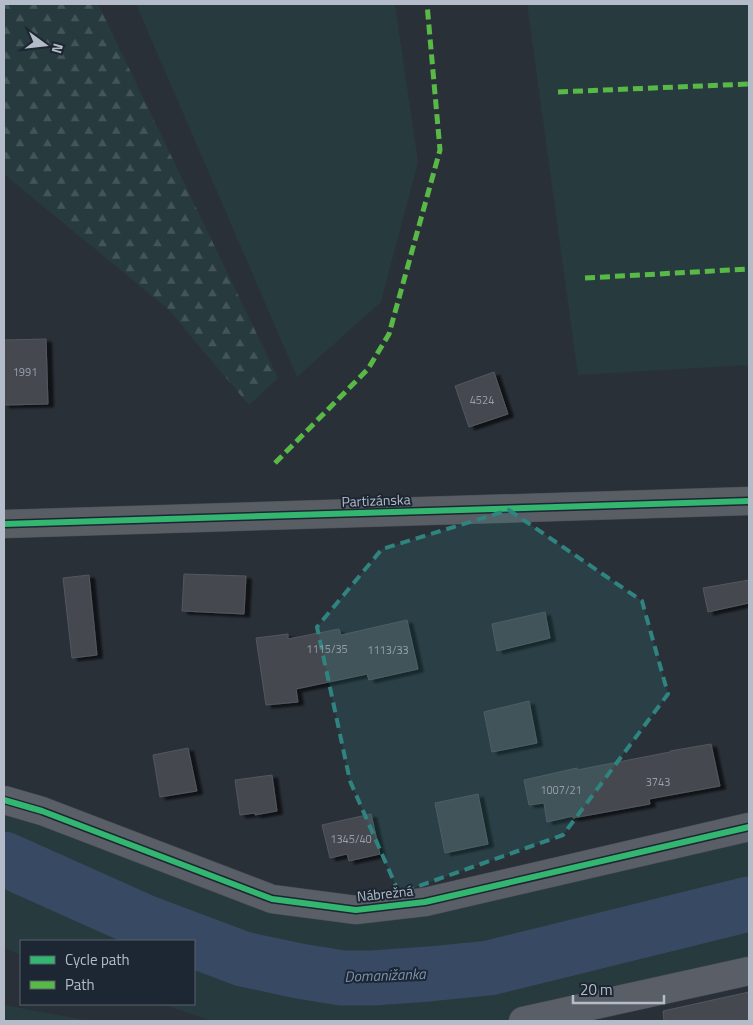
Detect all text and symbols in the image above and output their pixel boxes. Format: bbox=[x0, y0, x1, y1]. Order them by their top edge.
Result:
north arrow bbox=[20, 20, 70, 70]
text: N bbox=[47, 41, 69, 56]
house number: 1991 bbox=[13, 364, 37, 380]
house number: 4524 bbox=[470, 392, 494, 408]
street label: Partizánska bbox=[341, 488, 411, 512]
house number: 1115/35 bbox=[306, 641, 348, 657]
house number: 1113/33 bbox=[367, 642, 409, 658]
house number: 3743 bbox=[646, 774, 670, 790]
house number: 1007/21 bbox=[540, 782, 582, 798]
house number: 1345/40 bbox=[330, 831, 372, 847]
street label: Nábrežná bbox=[356, 880, 414, 906]
legend bbox=[20, 940, 195, 1005]
text: Cycle path bbox=[65, 948, 130, 971]
water label: Domanižanka bbox=[344, 962, 428, 988]
scale bar bbox=[573, 972, 664, 1004]
text: Path bbox=[65, 973, 95, 996]
text: 20 m bbox=[580, 978, 613, 1001]

